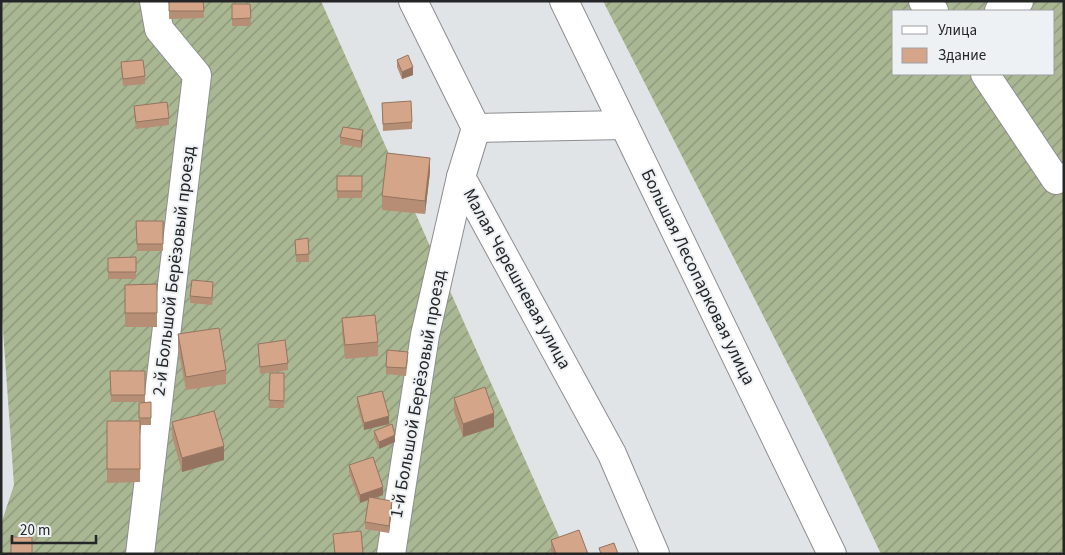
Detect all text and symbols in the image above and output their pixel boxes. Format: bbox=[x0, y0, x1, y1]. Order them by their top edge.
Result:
legend bbox=[892, 10, 1055, 75]
text: Улица bbox=[938, 20, 977, 41]
text: Здание bbox=[938, 45, 986, 66]
street label: 2-й Большой Берёзовый проезд bbox=[146, 144, 202, 397]
street label: Большая Лесопарковая улица bbox=[635, 165, 761, 389]
street label: Малая Черешневая улица bbox=[457, 184, 577, 374]
street label: 1-й Большой Берёзовый проезд bbox=[384, 268, 452, 520]
scale bar bbox=[12, 512, 96, 544]
text: 20 m bbox=[20, 520, 50, 541]

